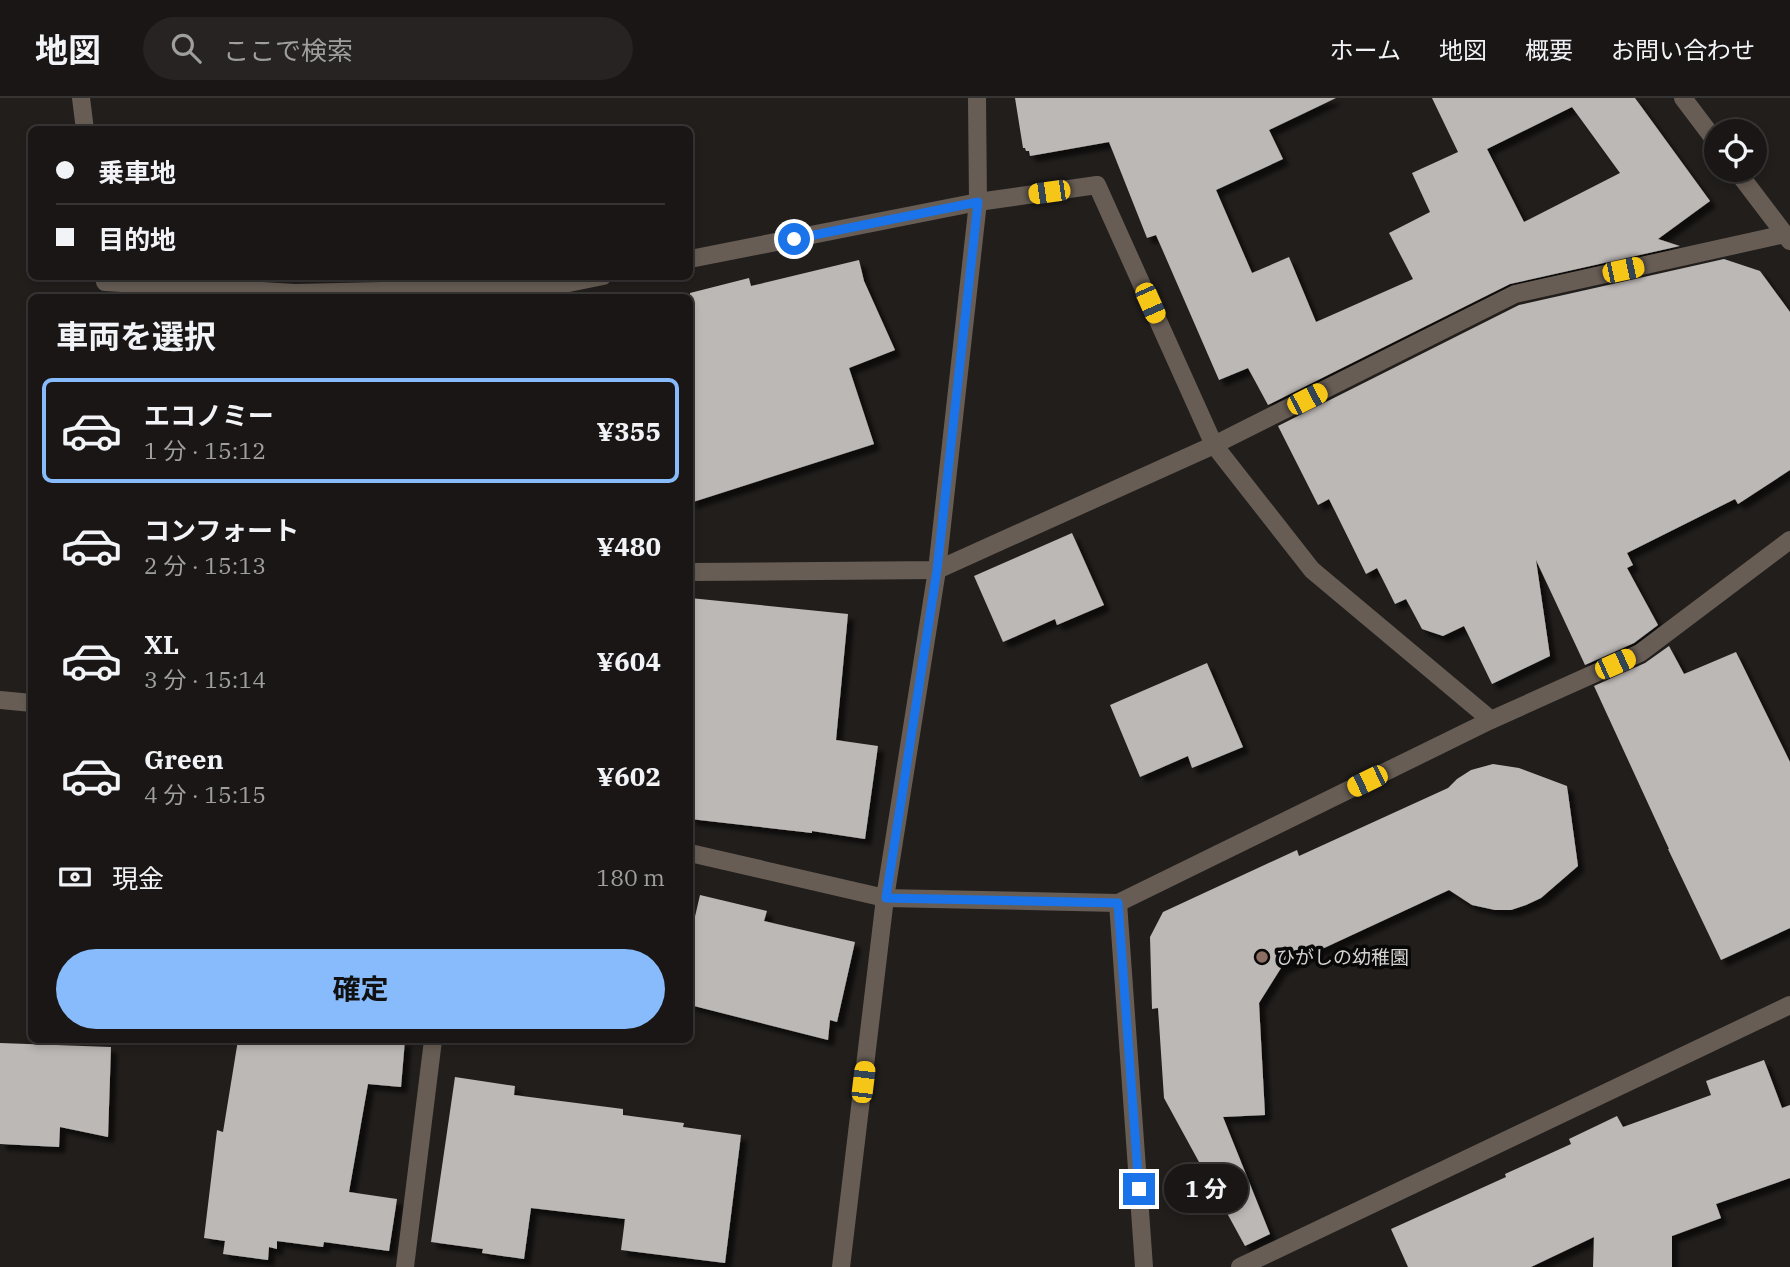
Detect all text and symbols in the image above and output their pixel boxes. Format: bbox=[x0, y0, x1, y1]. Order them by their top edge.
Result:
search box bbox=[143, 17, 633, 80]
text: 地図 bbox=[35, 28, 101, 71]
icon: search bbox=[167, 29, 205, 67]
text: ここで検索 bbox=[223, 33, 353, 67]
text: ホーム bbox=[1330, 34, 1401, 66]
text: 地図 bbox=[1439, 34, 1487, 66]
text: 概要 bbox=[1525, 34, 1573, 66]
text: お問い合わせ bbox=[1611, 34, 1755, 66]
map controls bbox=[1704, 119, 1767, 182]
button: locate bbox=[1704, 119, 1767, 182]
text: 乗車地 bbox=[98, 155, 176, 189]
car bbox=[1027, 179, 1072, 205]
text: 目的地 bbox=[98, 222, 176, 256]
route start bbox=[778, 223, 810, 255]
car bbox=[1601, 255, 1646, 285]
car bbox=[1132, 280, 1169, 326]
text: 車両を選択 bbox=[56, 315, 216, 357]
car bbox=[1284, 380, 1331, 418]
text: エコノミー bbox=[144, 398, 274, 432]
icon: car bbox=[60, 399, 123, 462]
text: ¥355 bbox=[596, 414, 661, 448]
text: 1 分 · 15:12 bbox=[144, 435, 266, 465]
text: コンフォート bbox=[144, 513, 299, 547]
icon: car bbox=[60, 514, 123, 577]
text: ¥480 bbox=[596, 529, 661, 563]
text: 2 分 · 15:13 bbox=[144, 550, 266, 580]
text: XL bbox=[144, 627, 179, 661]
icon: car bbox=[60, 629, 123, 692]
text: ¥604 bbox=[596, 644, 661, 678]
car bbox=[1592, 646, 1639, 682]
text: 3 分 · 15:14 bbox=[144, 664, 266, 694]
text: Green bbox=[144, 742, 224, 776]
icon: car bbox=[60, 744, 123, 807]
text: ¥602 bbox=[596, 759, 661, 793]
car bbox=[1344, 762, 1391, 800]
text: 4 分 · 15:15 bbox=[144, 779, 266, 809]
icon: cash bbox=[56, 858, 94, 896]
text: 現金 bbox=[112, 861, 164, 895]
text: 180 m bbox=[596, 862, 665, 892]
place label: ひがしの幼稚園 bbox=[1276, 945, 1409, 969]
button: 確定 bbox=[56, 949, 665, 1029]
marker: ひがしの幼稚園 bbox=[1254, 949, 1270, 965]
car bbox=[851, 1060, 876, 1104]
callout: 1 分 bbox=[1164, 1164, 1248, 1214]
route end bbox=[1123, 1173, 1155, 1205]
text: 1 分 bbox=[1185, 1173, 1227, 1203]

